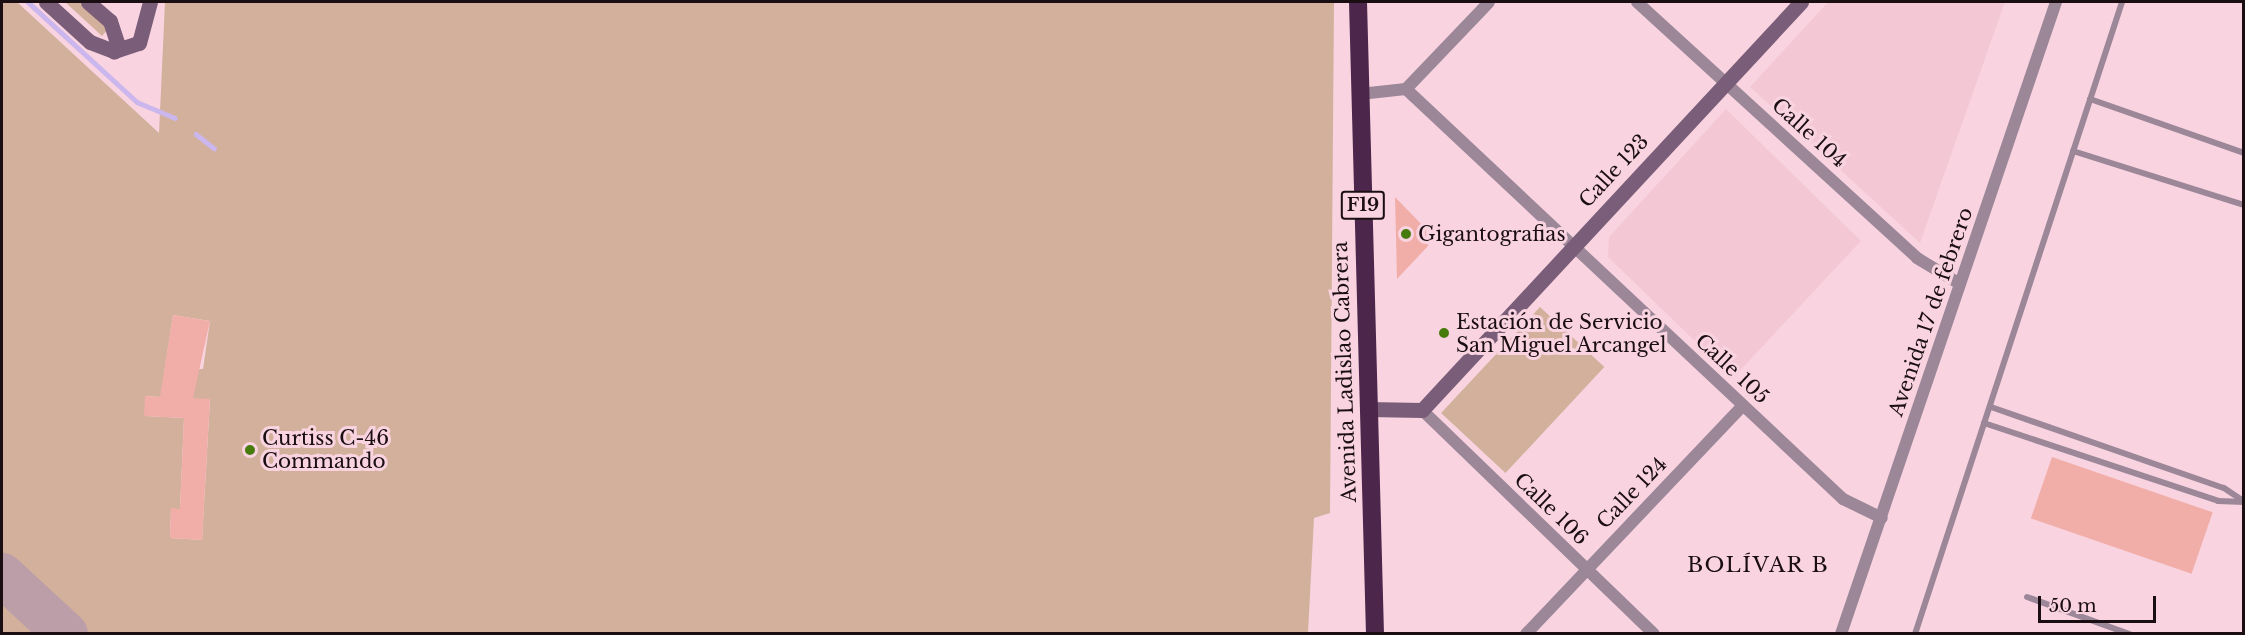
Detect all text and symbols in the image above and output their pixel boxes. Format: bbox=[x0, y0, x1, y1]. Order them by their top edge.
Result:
street label: Calle 104 bbox=[1767, 93, 1851, 173]
street label: Calle 123 bbox=[1574, 130, 1654, 212]
road number: F19 bbox=[1340, 190, 1386, 220]
street label: Avenida 17 de febrero bbox=[1884, 204, 1978, 420]
place label: Gigantografias bbox=[1418, 222, 1565, 246]
marker: Gigantografias bbox=[1399, 227, 1413, 241]
street label: Avenida Ladislao Cabrera bbox=[1328, 241, 1362, 503]
place label: Estación de Servicio San Miguel Arcangel bbox=[1456, 310, 1667, 357]
marker: Estación de Servicio San Miguel Arcangel bbox=[1437, 326, 1451, 340]
street label: Calle 105 bbox=[1690, 329, 1774, 409]
place label: Curtiss C-46 Commando bbox=[262, 426, 389, 473]
marker: Curtiss C-46 Commando bbox=[243, 443, 257, 457]
street label: Calle 124 bbox=[1592, 452, 1672, 534]
street label: Calle 106 bbox=[1509, 468, 1593, 550]
district label: BOLÍVAR B bbox=[1687, 552, 1829, 578]
scale bar bbox=[2041, 584, 2160, 622]
text: 50 m bbox=[2049, 595, 2097, 617]

